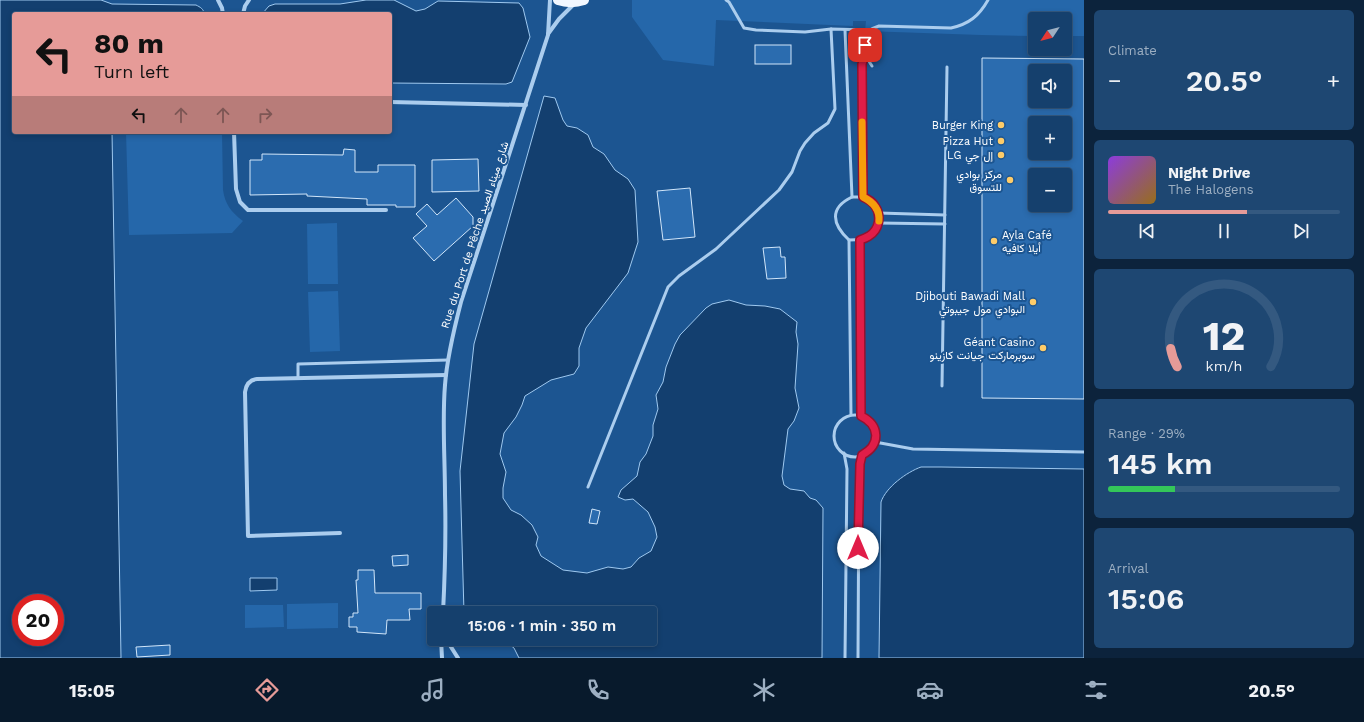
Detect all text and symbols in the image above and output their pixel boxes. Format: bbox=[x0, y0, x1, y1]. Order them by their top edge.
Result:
north arrow bbox=[1028, 12, 1072, 56]
map controls bbox=[1028, 12, 1072, 212]
text: 80 m bbox=[94, 27, 164, 60]
icon: left bbox=[28, 28, 80, 80]
pin bbox=[848, 28, 882, 62]
icon: arrive bbox=[854, 34, 876, 56]
text: Climate bbox=[1108, 43, 1157, 58]
text: Turn left bbox=[94, 61, 169, 82]
text: 20.5° bbox=[1186, 63, 1262, 98]
button: sound bbox=[1028, 64, 1072, 108]
text: − bbox=[1108, 68, 1121, 93]
text: + bbox=[1327, 68, 1340, 93]
icon: left bbox=[128, 104, 150, 126]
icon: ahead bbox=[170, 104, 192, 126]
icon: ahead bbox=[212, 104, 234, 126]
icon: right bbox=[254, 104, 276, 126]
button: + bbox=[1028, 116, 1072, 160]
place label: Burger King bbox=[932, 119, 993, 132]
marker: Burger King bbox=[996, 120, 1006, 130]
place label: Pizza Hut bbox=[943, 135, 993, 148]
marker: Pizza Hut bbox=[996, 136, 1006, 146]
street label: Rue du Port de Pêche شارع ميناء الصيد bbox=[439, 140, 512, 330]
place label: LG إل جي bbox=[947, 149, 993, 165]
marker: LG إل جي bbox=[996, 150, 1006, 160]
text: Night Drive bbox=[1168, 164, 1251, 182]
place label: مركز بوادي للتسوق bbox=[956, 168, 1002, 194]
button: − bbox=[1028, 168, 1072, 212]
marker: مركز بوادي للتسوق bbox=[1005, 175, 1015, 185]
text: The Halogens bbox=[1168, 182, 1254, 197]
icon: previous bbox=[1136, 220, 1158, 242]
icon: pause bbox=[1213, 220, 1235, 242]
icon: next bbox=[1290, 220, 1312, 242]
place label: Ayla Café أيلا كافيه bbox=[1002, 229, 1052, 255]
marker: Ayla Café أيلا كافيه bbox=[989, 236, 999, 246]
place label: Djibouti Bawadi Mall البوادي مول جيبوتي bbox=[915, 290, 1026, 319]
marker: Djibouti Bawadi Mall البوادي مول جيبوتي bbox=[1028, 297, 1038, 307]
text: 12 bbox=[1203, 311, 1245, 360]
place label: Géant Casino سوبرماركت جيانت كازينو bbox=[930, 336, 1035, 362]
marker: Géant Casino سوبرماركت جيانت كازينو bbox=[1038, 343, 1048, 353]
text: km/h bbox=[1206, 358, 1242, 374]
text: Range · 29% bbox=[1108, 426, 1185, 441]
text: 145 km bbox=[1108, 446, 1213, 481]
position arrow bbox=[837, 527, 879, 569]
text: Arrival bbox=[1108, 561, 1149, 576]
text: 15:06 bbox=[1108, 581, 1184, 616]
speed limit sign: 20 bbox=[12, 594, 64, 646]
text: 15:06 · 1 min · 350 m bbox=[468, 617, 616, 635]
icon: directions bbox=[253, 676, 281, 704]
icon: music bbox=[419, 676, 447, 704]
icon: phone bbox=[584, 676, 612, 704]
icon: climate bbox=[750, 676, 778, 704]
icon: car bbox=[916, 676, 944, 704]
icon: filters bbox=[1082, 676, 1110, 704]
text: 15:05 bbox=[69, 680, 115, 701]
text: 20.5° bbox=[1248, 680, 1295, 701]

